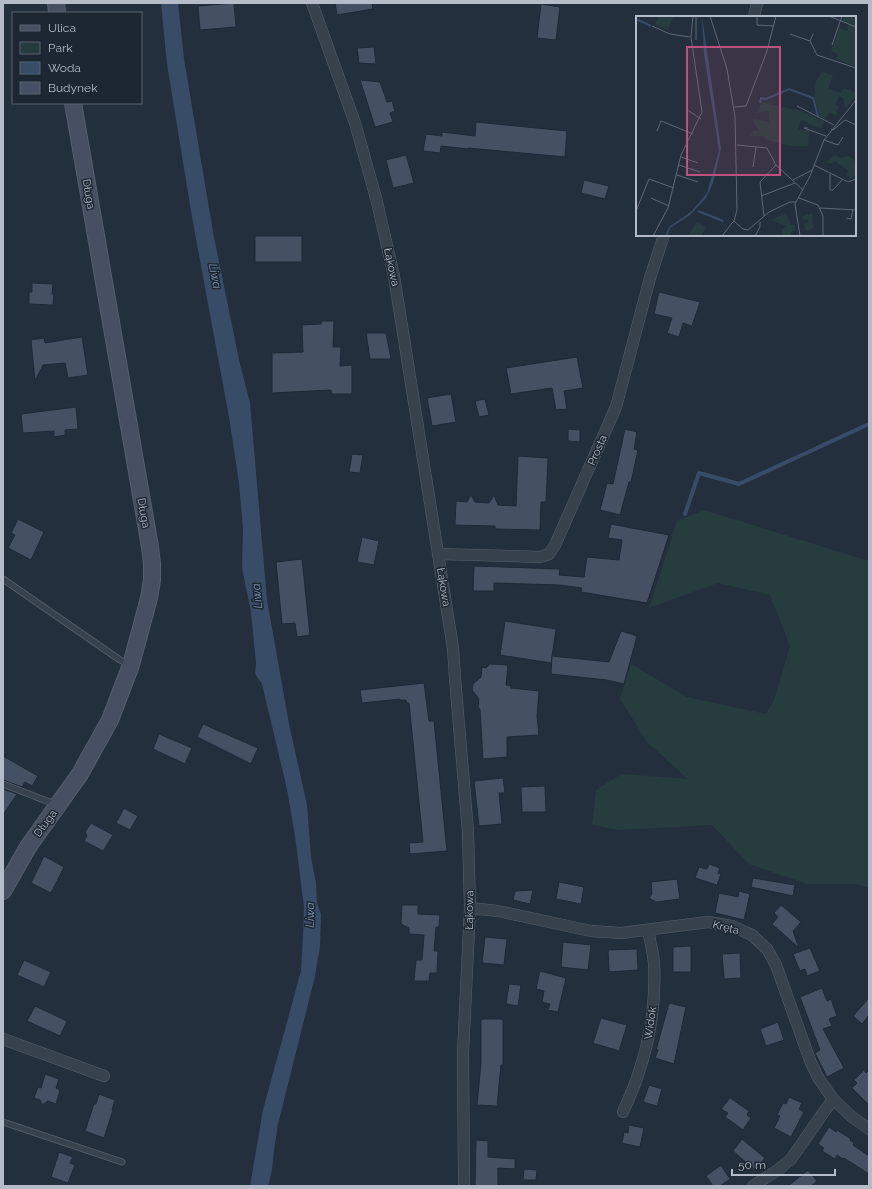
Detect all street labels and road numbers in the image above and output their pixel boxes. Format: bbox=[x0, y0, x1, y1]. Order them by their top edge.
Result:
street label: Długa bbox=[79, 178, 98, 210]
street label: Łąkowa bbox=[381, 247, 402, 288]
street label: Prosta bbox=[585, 433, 610, 467]
street label: Długa bbox=[134, 497, 153, 529]
street label: Łąkowa bbox=[434, 567, 453, 607]
street label: Długa bbox=[31, 807, 60, 839]
street label: Łąkowa bbox=[463, 890, 476, 930]
street label: Kręta bbox=[711, 918, 741, 937]
street label: Widok bbox=[642, 1006, 659, 1040]

